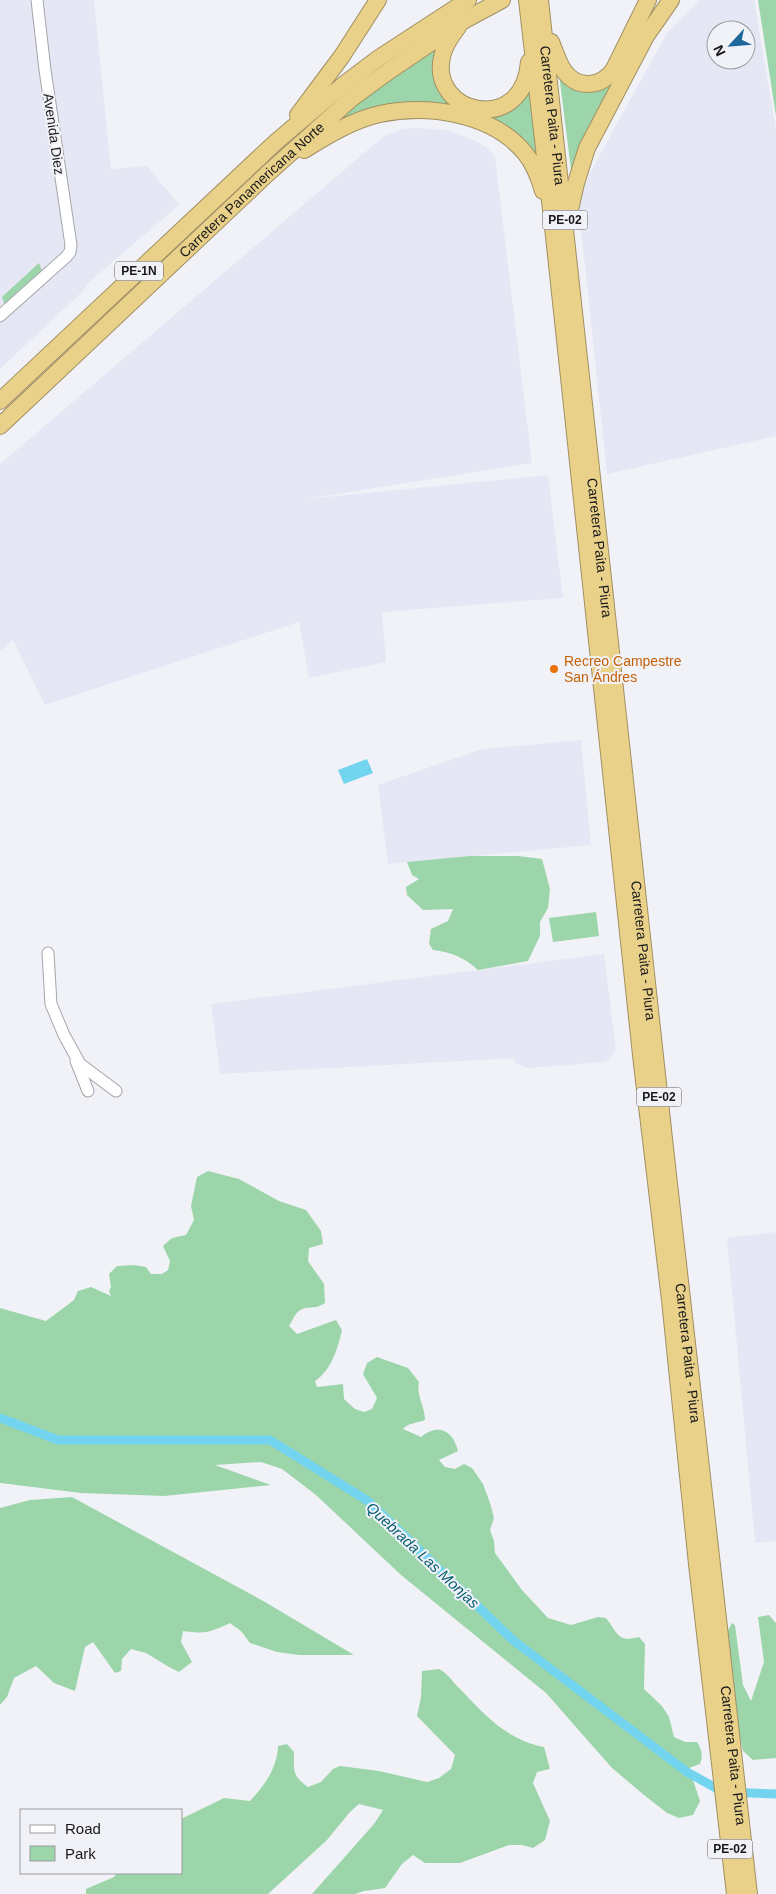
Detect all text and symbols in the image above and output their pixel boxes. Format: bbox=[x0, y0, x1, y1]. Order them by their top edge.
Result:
north arrow bbox=[706, 20, 756, 70]
text: N bbox=[710, 43, 729, 59]
street label: Carretera Paita - Piura bbox=[537, 45, 568, 186]
street label: Avenida Diez bbox=[40, 92, 68, 176]
street label: Carretera Panamericana Norte bbox=[176, 119, 327, 261]
road number: PE-02 bbox=[542, 210, 588, 230]
road number: PE-1N bbox=[115, 262, 163, 280]
street label: Carretera Paita - Piura bbox=[584, 477, 615, 619]
place label: Recreo Campestre San Ándres bbox=[564, 653, 682, 685]
marker: Recreo Campestre San Ándres bbox=[548, 663, 560, 675]
street label: Carretera Paita - Piura bbox=[628, 880, 659, 1021]
road number: PE-02 bbox=[636, 1088, 682, 1106]
street label: Carretera Paita - Piura bbox=[672, 1282, 704, 1424]
water label: Quebrada Las Monjas bbox=[363, 1498, 483, 1612]
street label: Carretera Paita - Piura bbox=[718, 1685, 749, 1826]
legend bbox=[20, 1809, 182, 1874]
text: Road bbox=[65, 1820, 101, 1837]
road number: PE-02 bbox=[708, 1840, 752, 1858]
text: Park bbox=[65, 1845, 96, 1862]

